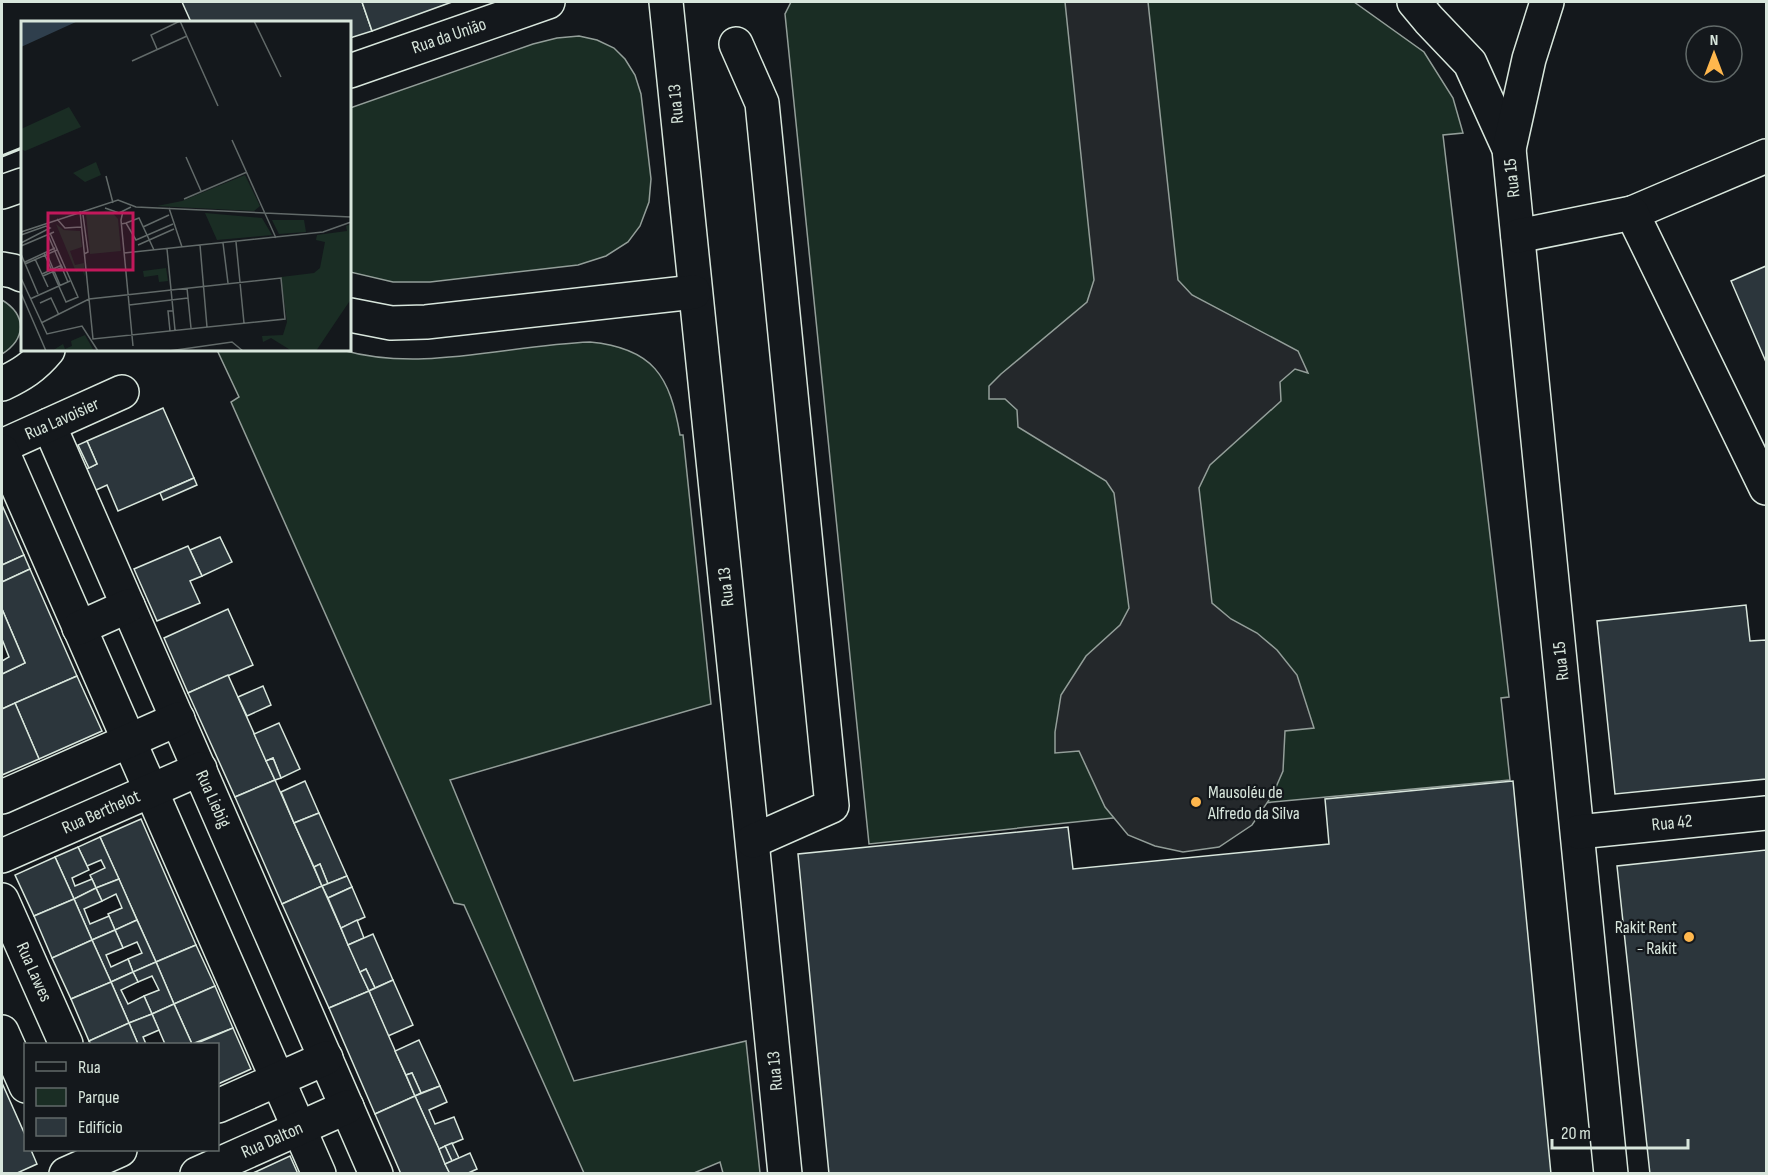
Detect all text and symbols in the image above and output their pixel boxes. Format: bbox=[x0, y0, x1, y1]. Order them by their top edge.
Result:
street label: Rua da União bbox=[409, 13, 489, 59]
inset map bbox=[21, 21, 351, 351]
north arrow bbox=[1684, 24, 1744, 84]
text: N bbox=[1710, 31, 1718, 50]
street label: Rua 13 bbox=[664, 83, 688, 125]
street label: Rua 15 bbox=[1500, 157, 1524, 199]
street label: Rua Lavoisier bbox=[22, 393, 102, 445]
street label: Rua 13 bbox=[713, 566, 739, 608]
street label: Rua 15 bbox=[1549, 640, 1573, 682]
street label: Rua Liebig bbox=[191, 767, 235, 831]
place label: Mausoléu de Alfredo da Silva bbox=[1207, 782, 1300, 824]
street label: Rua Berthelot bbox=[59, 785, 144, 838]
marker: Mausoléu de Alfredo da Silva bbox=[1189, 795, 1203, 809]
street label: Rua 42 bbox=[1651, 810, 1693, 836]
place label: Rakit Rent - Rakit bbox=[1615, 917, 1678, 959]
marker: Rakit Rent - Rakit bbox=[1682, 930, 1696, 944]
street label: Rua Lawes bbox=[12, 939, 56, 1005]
legend bbox=[24, 1043, 219, 1151]
street label: Rua 13 bbox=[763, 1050, 787, 1092]
text: Rua bbox=[78, 1057, 101, 1078]
text: Parque bbox=[78, 1087, 119, 1108]
scale bar bbox=[1552, 1112, 1688, 1150]
text: Edifício bbox=[78, 1117, 123, 1138]
street label: Rua Dalton bbox=[238, 1117, 306, 1163]
text: 20 m bbox=[1561, 1123, 1591, 1144]

